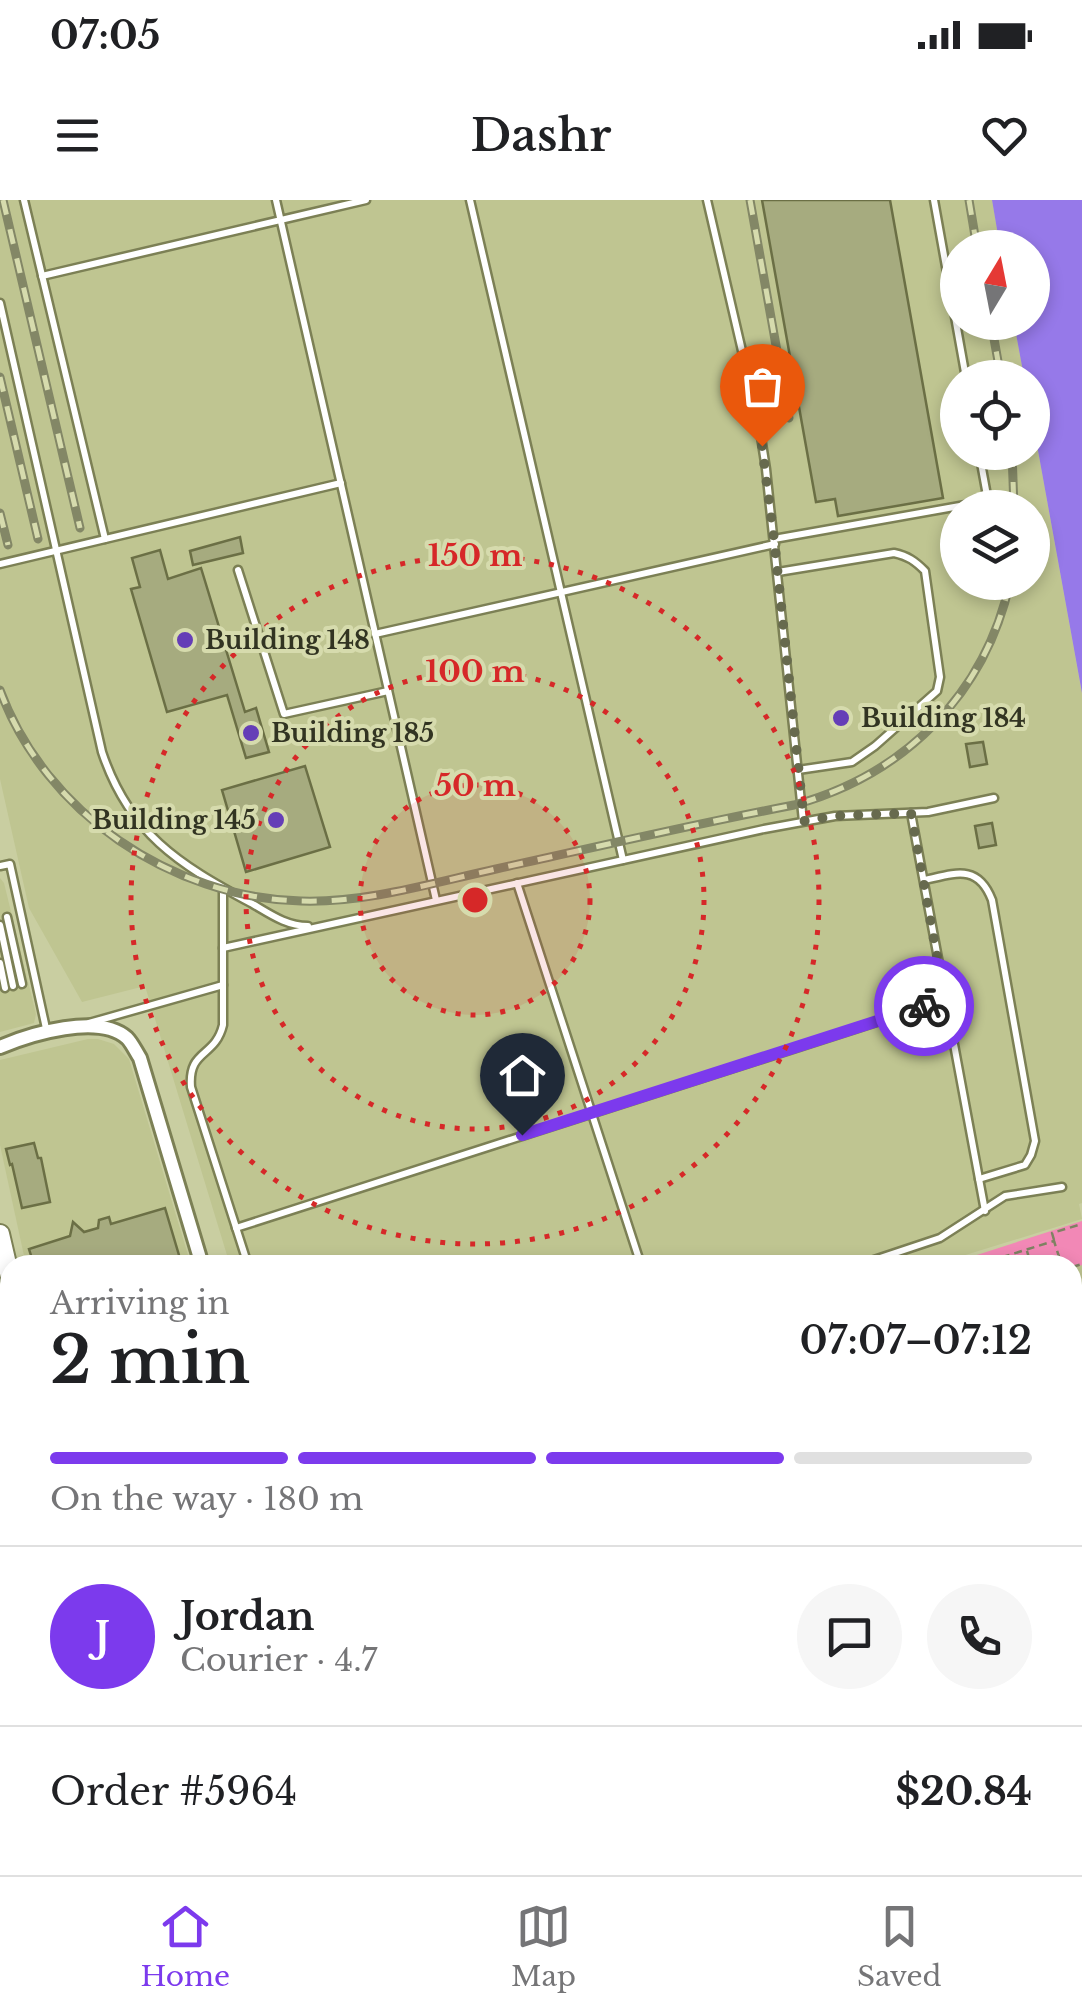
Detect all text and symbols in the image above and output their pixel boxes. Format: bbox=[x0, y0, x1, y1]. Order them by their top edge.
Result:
text: 07:05 bbox=[50, 12, 160, 59]
text: Dashr bbox=[471, 107, 611, 163]
icon: menu bbox=[50, 108, 105, 163]
icon: heart bbox=[977, 108, 1032, 163]
north arrow bbox=[940, 230, 1050, 340]
map controls bbox=[940, 230, 1050, 600]
pin bbox=[720, 344, 805, 447]
icon: bag bbox=[735, 359, 790, 414]
button: locate bbox=[940, 360, 1050, 470]
button: layers bbox=[940, 490, 1050, 600]
text: 150 m bbox=[428, 537, 522, 574]
place label: Building 148 bbox=[205, 625, 370, 656]
marker: Building 148 bbox=[174, 629, 196, 651]
text: 100 m bbox=[425, 653, 525, 690]
place label: Building 184 bbox=[861, 703, 1026, 734]
marker: Building 184 bbox=[830, 707, 852, 729]
place label: Building 185 bbox=[271, 718, 434, 749]
marker: Building 185 bbox=[240, 722, 262, 744]
text: 50 m bbox=[434, 767, 516, 804]
place label: Building 145 bbox=[92, 805, 256, 836]
marker: Building 145 bbox=[265, 809, 287, 831]
centre of rings bbox=[457, 882, 493, 918]
courier bbox=[874, 956, 974, 1056]
icon: bike bbox=[897, 979, 952, 1034]
pin bbox=[480, 1033, 565, 1136]
icon: home bbox=[495, 1048, 550, 1103]
text: Arriving in bbox=[50, 1283, 229, 1323]
text: 07:07–07:12 bbox=[800, 1317, 1032, 1364]
text: 2 min bbox=[50, 1320, 250, 1401]
text: On the way · 180 m bbox=[50, 1479, 363, 1519]
button: chat bbox=[797, 1584, 902, 1689]
button: phone bbox=[927, 1584, 1032, 1689]
text: Jordan bbox=[180, 1593, 314, 1640]
text: J bbox=[95, 1613, 110, 1660]
text: Courier · 4.7 bbox=[180, 1640, 377, 1680]
text: Order #5964 bbox=[50, 1768, 297, 1815]
text: $20.84 bbox=[896, 1768, 1032, 1815]
tab: Home bbox=[140, 1899, 230, 1994]
tab: Map bbox=[511, 1899, 576, 1994]
tab: Saved bbox=[857, 1899, 941, 1994]

